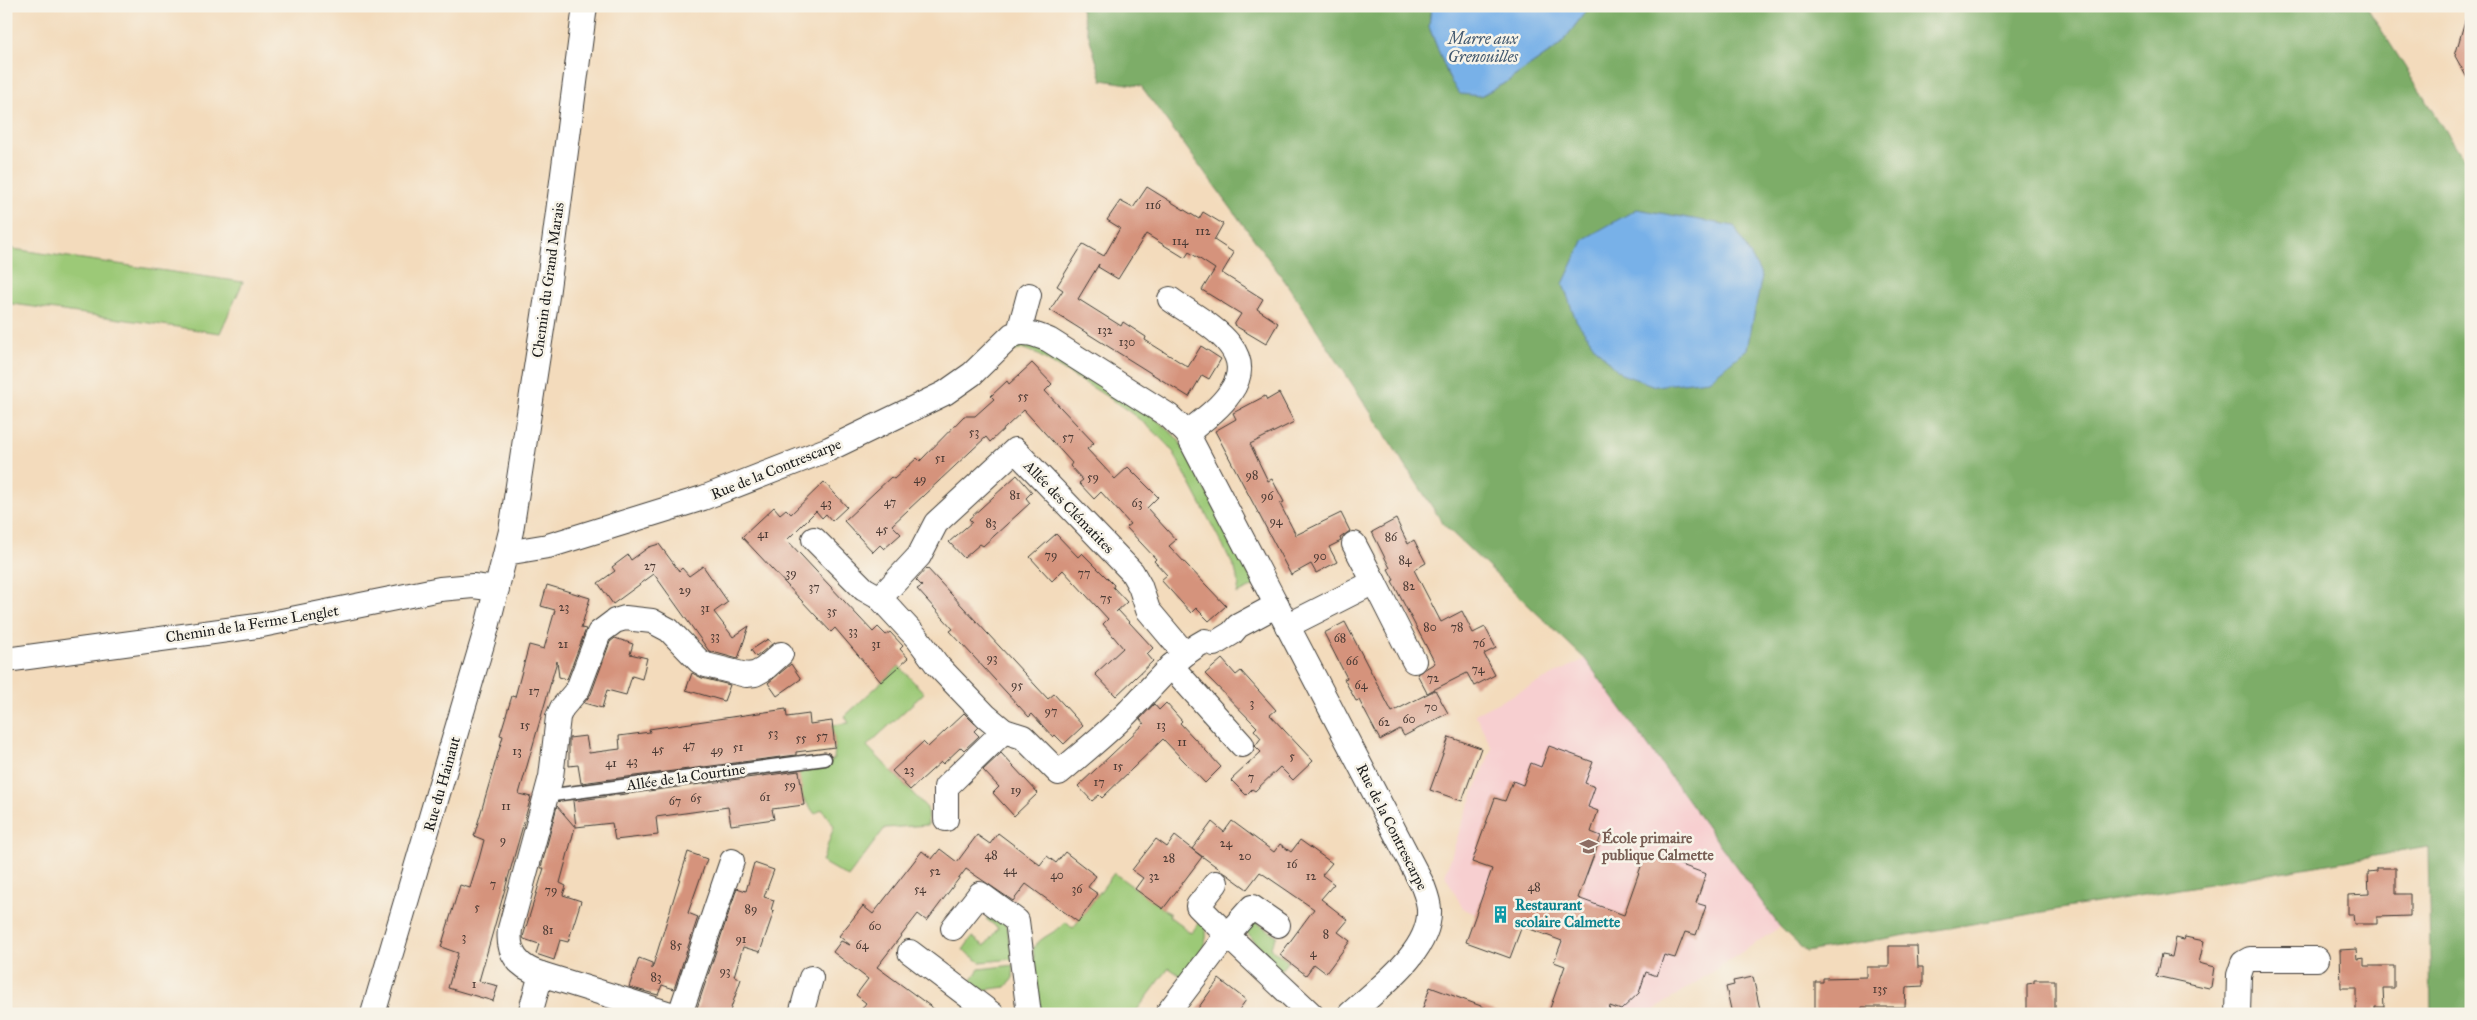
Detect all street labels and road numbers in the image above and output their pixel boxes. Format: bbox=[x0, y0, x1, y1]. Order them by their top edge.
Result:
street label: Chemin du Grand Marais bbox=[528, 201, 568, 359]
street label: Rue de la Contrescarpe bbox=[708, 435, 844, 503]
street label: Allée des Clématites bbox=[1019, 456, 1118, 557]
street label: Chemin de la Ferme Lenglet bbox=[164, 601, 340, 647]
street label: Rue du Hainaut bbox=[420, 734, 464, 834]
street label: Allée de la Courtine bbox=[624, 760, 747, 794]
street label: Rue de la Contrescarpe bbox=[1352, 761, 1432, 893]

